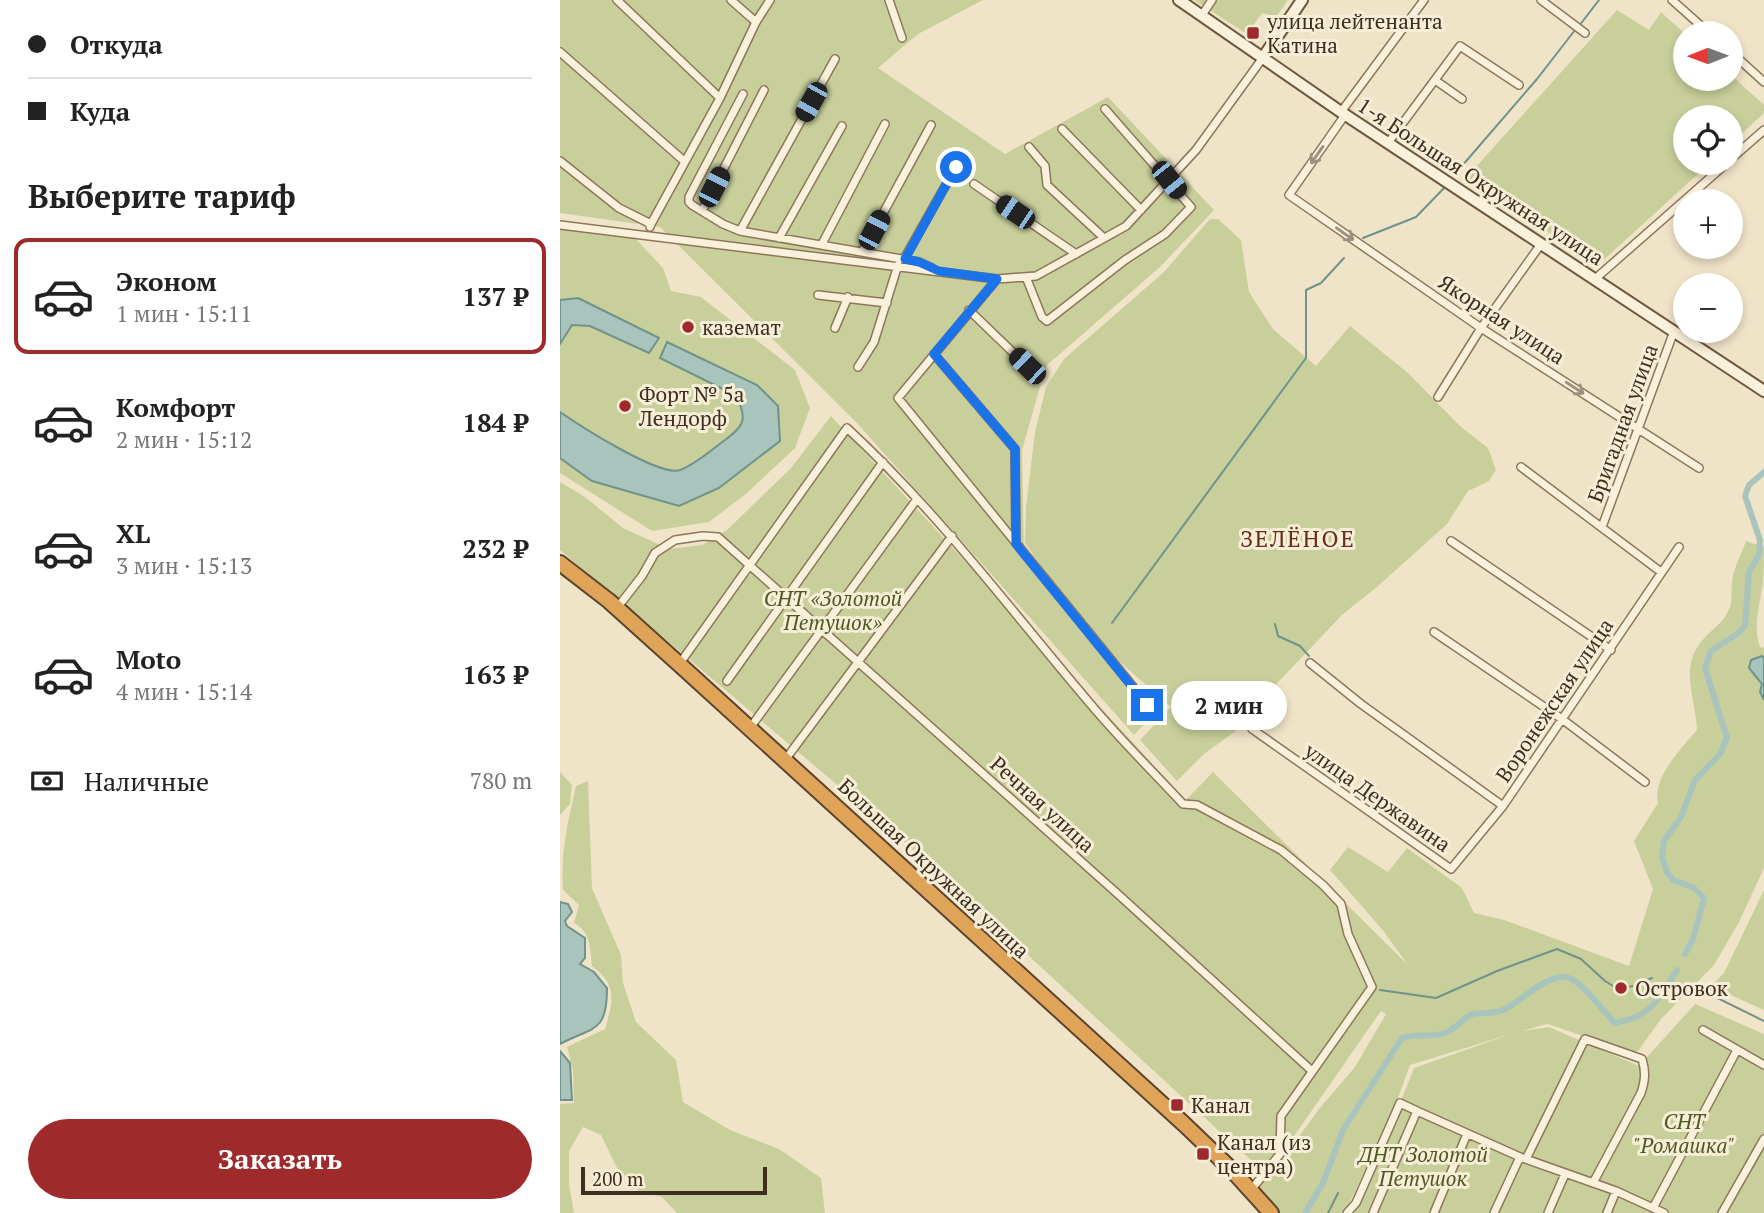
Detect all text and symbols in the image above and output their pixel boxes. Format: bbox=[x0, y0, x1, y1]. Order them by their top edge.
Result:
place label: улица лейтенанта Катина bbox=[1266, 7, 1443, 59]
north arrow bbox=[1673, 21, 1743, 91]
map controls bbox=[1673, 21, 1743, 343]
marker: улица лейтенанта Катина bbox=[1245, 25, 1261, 41]
text: Откуда bbox=[70, 27, 163, 61]
car bbox=[792, 79, 831, 125]
street label: 1-я Большая Окружная улица bbox=[1352, 91, 1610, 271]
text: Куда bbox=[70, 94, 130, 128]
button: locate bbox=[1673, 105, 1743, 175]
one-way arrow bbox=[1310, 145, 1324, 164]
route start bbox=[940, 151, 972, 183]
car bbox=[1148, 157, 1191, 203]
car bbox=[696, 164, 733, 210]
text: Выберите тариф bbox=[28, 175, 296, 217]
button: + bbox=[1673, 189, 1743, 259]
car bbox=[992, 192, 1039, 232]
car bbox=[855, 207, 894, 253]
one-way arrow bbox=[1335, 227, 1354, 241]
text: Эконом bbox=[116, 264, 217, 298]
icon: car bbox=[32, 265, 95, 328]
street label: Якорная улица bbox=[1433, 268, 1571, 371]
button: − bbox=[1673, 273, 1743, 343]
text: 137 ₽ bbox=[462, 279, 528, 313]
text: 1 мин · 15:11 bbox=[116, 298, 252, 329]
place label: каземат bbox=[702, 313, 781, 341]
marker: каземат bbox=[680, 319, 696, 335]
street label: Бригадная улица bbox=[1580, 340, 1664, 506]
car bbox=[1005, 344, 1050, 388]
place label: Форт № 5а Лендорф bbox=[638, 380, 745, 432]
one-way arrow bbox=[1564, 381, 1584, 395]
text: Комфорт bbox=[116, 390, 235, 424]
icon: car bbox=[32, 391, 95, 454]
marker: Форт № 5а Лендорф bbox=[617, 398, 633, 414]
text: 184 ₽ bbox=[462, 405, 528, 439]
text: 2 мин · 15:12 bbox=[116, 424, 252, 455]
text: XL bbox=[116, 516, 150, 550]
icon: car bbox=[32, 517, 95, 580]
district label: ЗЕЛЁНОЕ bbox=[1240, 523, 1356, 554]
text: 232 ₽ bbox=[462, 531, 528, 565]
text: 3 мин · 15:13 bbox=[116, 550, 252, 581]
park label: СНТ «Золотой Петушок» bbox=[764, 584, 902, 636]
street label: Воронежская улица bbox=[1489, 612, 1619, 787]
text: Moto bbox=[116, 642, 181, 676]
icon: car bbox=[32, 643, 95, 706]
text: 163 ₽ bbox=[462, 657, 528, 691]
text: 4 мин · 15:14 bbox=[116, 676, 252, 707]
callout: 2 мин bbox=[1172, 680, 1287, 730]
route end bbox=[1131, 689, 1163, 721]
text: 2 мин bbox=[1195, 690, 1263, 721]
street label: улица Державина bbox=[1299, 736, 1457, 858]
street label: Речная улица bbox=[985, 750, 1101, 859]
icon: cash bbox=[28, 762, 66, 800]
text: Наличные bbox=[84, 764, 209, 798]
text: 780 m bbox=[470, 765, 532, 796]
street label: Большая Окружная улица bbox=[832, 772, 1036, 964]
place label: Островок bbox=[1635, 974, 1729, 1002]
marker: Островок bbox=[1613, 980, 1629, 996]
place label: Канал bbox=[1191, 1091, 1250, 1119]
marker: Канал bbox=[1169, 1097, 1185, 1113]
park label: СНТ "Ромашка" bbox=[1633, 1107, 1735, 1159]
button: Заказать bbox=[28, 1119, 532, 1199]
place label: Канал (из центра) bbox=[1217, 1128, 1311, 1180]
park label: ДНТ Золотой Петушок bbox=[1356, 1140, 1488, 1192]
marker: Канал (из центра) bbox=[1195, 1146, 1211, 1162]
scale bar bbox=[581, 1164, 766, 1196]
text: 200 m bbox=[592, 1166, 643, 1191]

